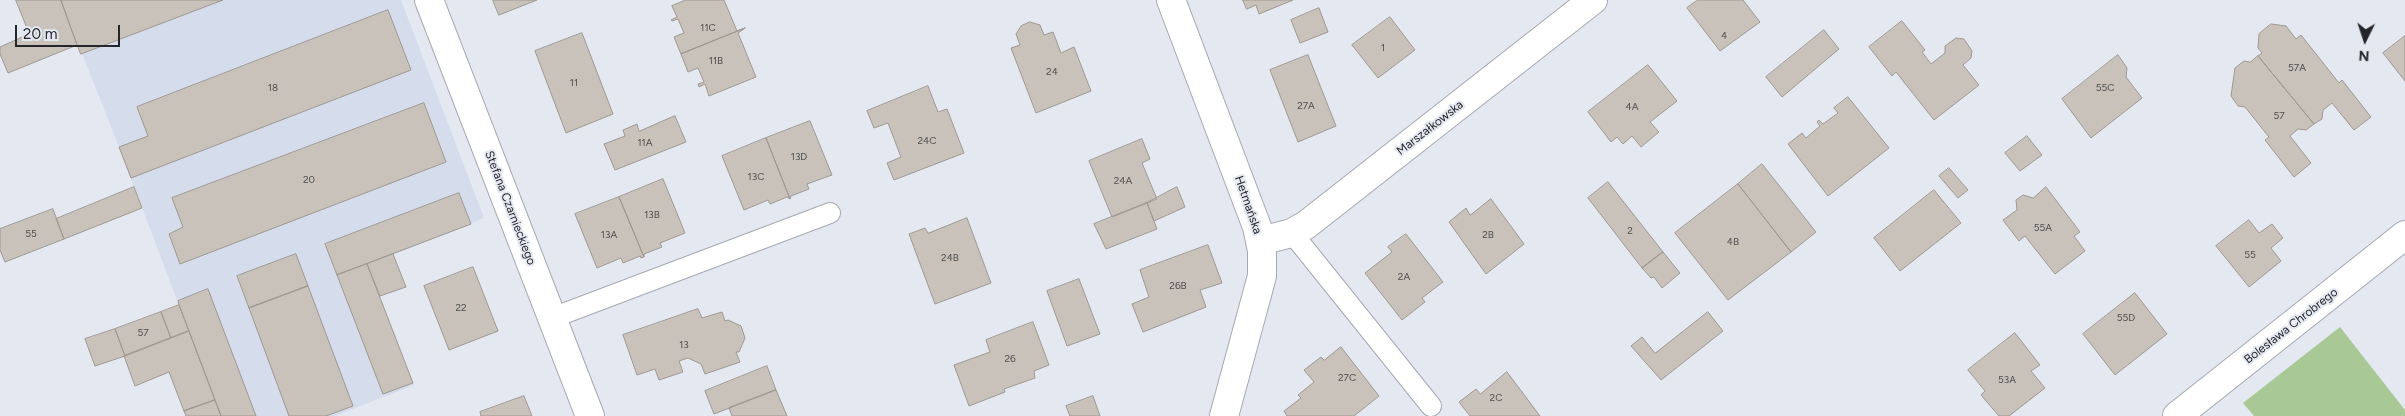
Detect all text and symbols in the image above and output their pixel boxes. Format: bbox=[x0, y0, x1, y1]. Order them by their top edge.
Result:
scale bar bbox=[18, 15, 122, 47]
north arrow bbox=[2340, 15, 2390, 65]
house number: 11C bbox=[700, 22, 716, 34]
text: 20 m bbox=[23, 25, 57, 43]
house number: 4 bbox=[1721, 30, 1727, 42]
house number: 1 bbox=[1381, 42, 1385, 54]
text: N bbox=[2358, 47, 2370, 64]
house number: 11B bbox=[709, 55, 723, 67]
house number: 57A bbox=[2288, 62, 2306, 74]
house number: 24 bbox=[1046, 66, 1058, 78]
house number: 11 bbox=[570, 77, 578, 89]
house number: 18 bbox=[268, 82, 278, 94]
house number: 55C bbox=[2096, 82, 2114, 94]
street label: Marszałkowska bbox=[1394, 98, 1466, 158]
house number: 27A bbox=[1297, 100, 1315, 112]
house number: 4A bbox=[1626, 101, 1638, 113]
house number: 57 bbox=[2273, 110, 2285, 122]
house number: 24C bbox=[917, 135, 937, 147]
house number: 11A bbox=[637, 137, 653, 149]
street label: Stefana Czarnieckiego bbox=[482, 149, 538, 267]
house number: 13D bbox=[791, 151, 807, 163]
house number: 13C bbox=[748, 171, 764, 183]
house number: 20 bbox=[303, 174, 315, 186]
street label: Hetmańska bbox=[1231, 174, 1265, 236]
house number: 24A bbox=[1114, 175, 1132, 187]
house number: 13B bbox=[644, 209, 660, 221]
house number: 55A bbox=[2034, 222, 2052, 234]
house number: 2 bbox=[1627, 225, 1633, 237]
house number: 55 bbox=[25, 228, 37, 240]
house number: 13A bbox=[601, 229, 617, 241]
house number: 2B bbox=[1482, 229, 1494, 241]
house number: 4B bbox=[1727, 236, 1739, 248]
house number: 55 bbox=[2244, 249, 2256, 261]
house number: 24B bbox=[941, 252, 959, 264]
house number: 2A bbox=[1398, 271, 1410, 283]
house number: 26B bbox=[1169, 280, 1187, 292]
street label: Bolesława Chrobrego bbox=[2241, 285, 2341, 367]
house number: 22 bbox=[455, 302, 467, 314]
house number: 55D bbox=[2117, 312, 2135, 324]
house number: 57 bbox=[137, 327, 149, 339]
house number: 13 bbox=[679, 339, 689, 351]
house number: 26 bbox=[1004, 353, 1016, 365]
house number: 27C bbox=[1338, 372, 1356, 384]
house number: 53A bbox=[1998, 374, 2016, 386]
house number: 2C bbox=[1490, 392, 1502, 404]

